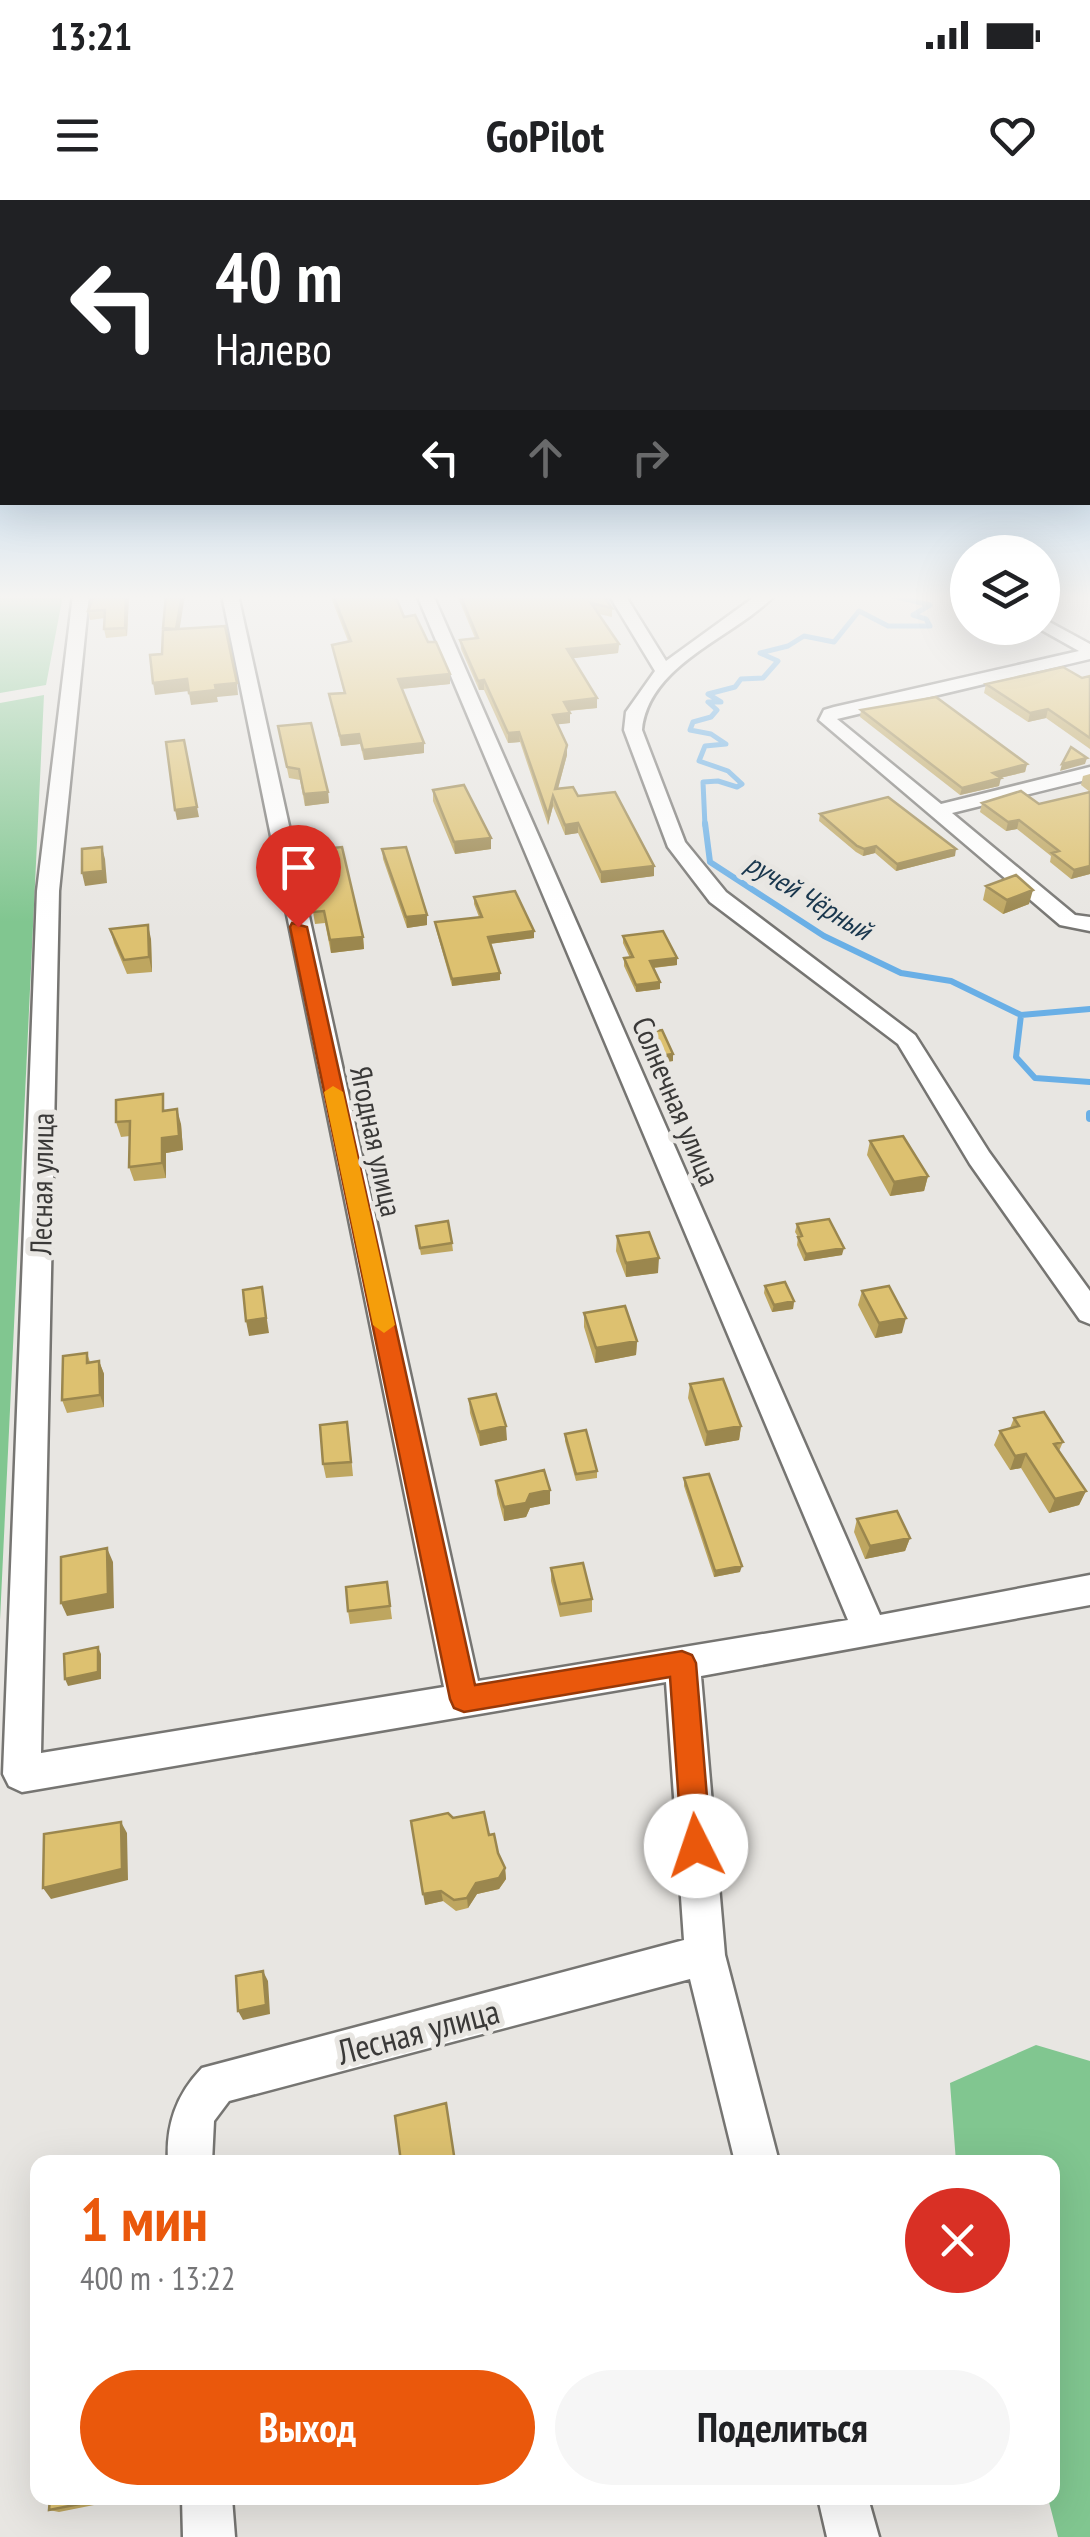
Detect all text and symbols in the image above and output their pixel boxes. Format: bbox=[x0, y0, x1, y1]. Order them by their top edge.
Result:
text: 13:21 bbox=[50, 11, 132, 60]
text: GoPilot bbox=[486, 106, 604, 164]
icon: menu bbox=[50, 108, 105, 163]
icon: heart bbox=[985, 108, 1040, 163]
text: 40 m bbox=[215, 231, 343, 321]
icon: left bbox=[50, 240, 180, 370]
text: Налево bbox=[215, 319, 332, 377]
icon: left bbox=[413, 430, 468, 485]
icon: ahead bbox=[518, 430, 573, 485]
icon: right bbox=[623, 430, 678, 485]
map controls bbox=[950, 535, 1060, 645]
button: layers bbox=[950, 535, 1060, 645]
pin bbox=[256, 825, 341, 928]
icon: arrive bbox=[271, 840, 326, 895]
water label: ручей Чёрный bbox=[739, 844, 881, 949]
street label: Солнечная улица bbox=[624, 1011, 730, 1191]
street label: Ягодная улица bbox=[342, 1062, 412, 1220]
street label: Лесная улица bbox=[20, 1113, 62, 1256]
position arrow bbox=[644, 1794, 748, 1898]
street label: Лесная улица bbox=[331, 1987, 504, 2075]
text: 1 мин bbox=[80, 2180, 208, 2258]
button: close bbox=[905, 2188, 1010, 2293]
text: 400 m · 13:22 bbox=[80, 2257, 235, 2299]
button: Выход bbox=[80, 2370, 535, 2485]
button: Поделиться bbox=[555, 2370, 1010, 2485]

